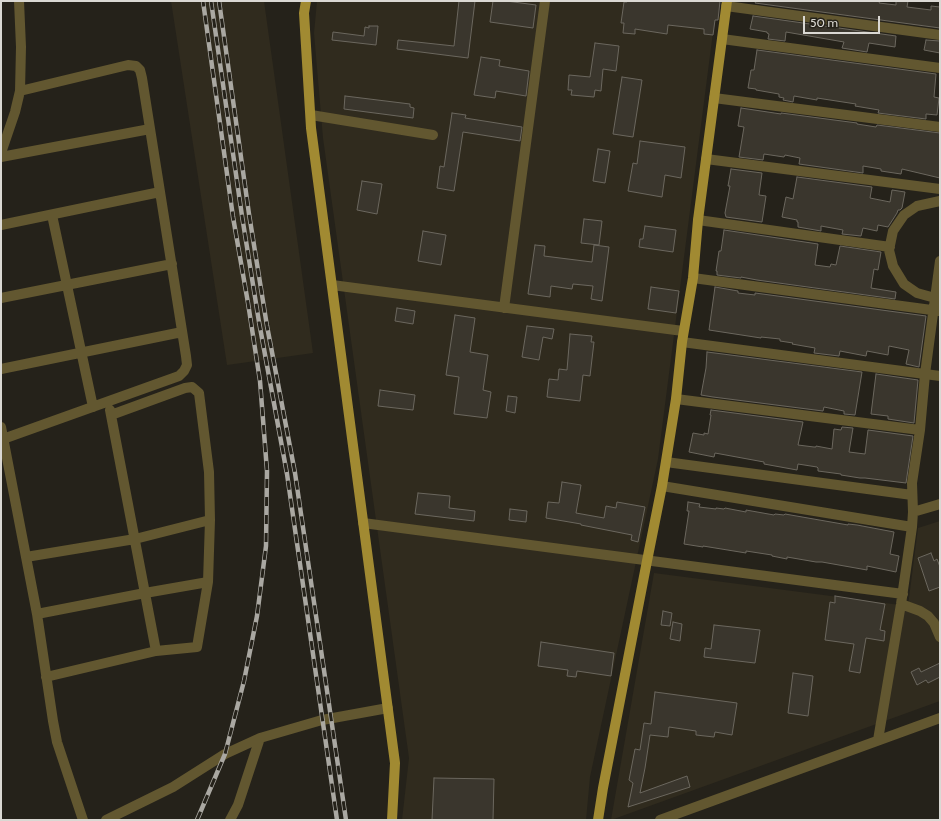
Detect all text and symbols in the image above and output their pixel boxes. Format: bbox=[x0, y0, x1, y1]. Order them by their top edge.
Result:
scale bar bbox=[805, 8, 882, 34]
text: 50 m bbox=[810, 15, 838, 30]

